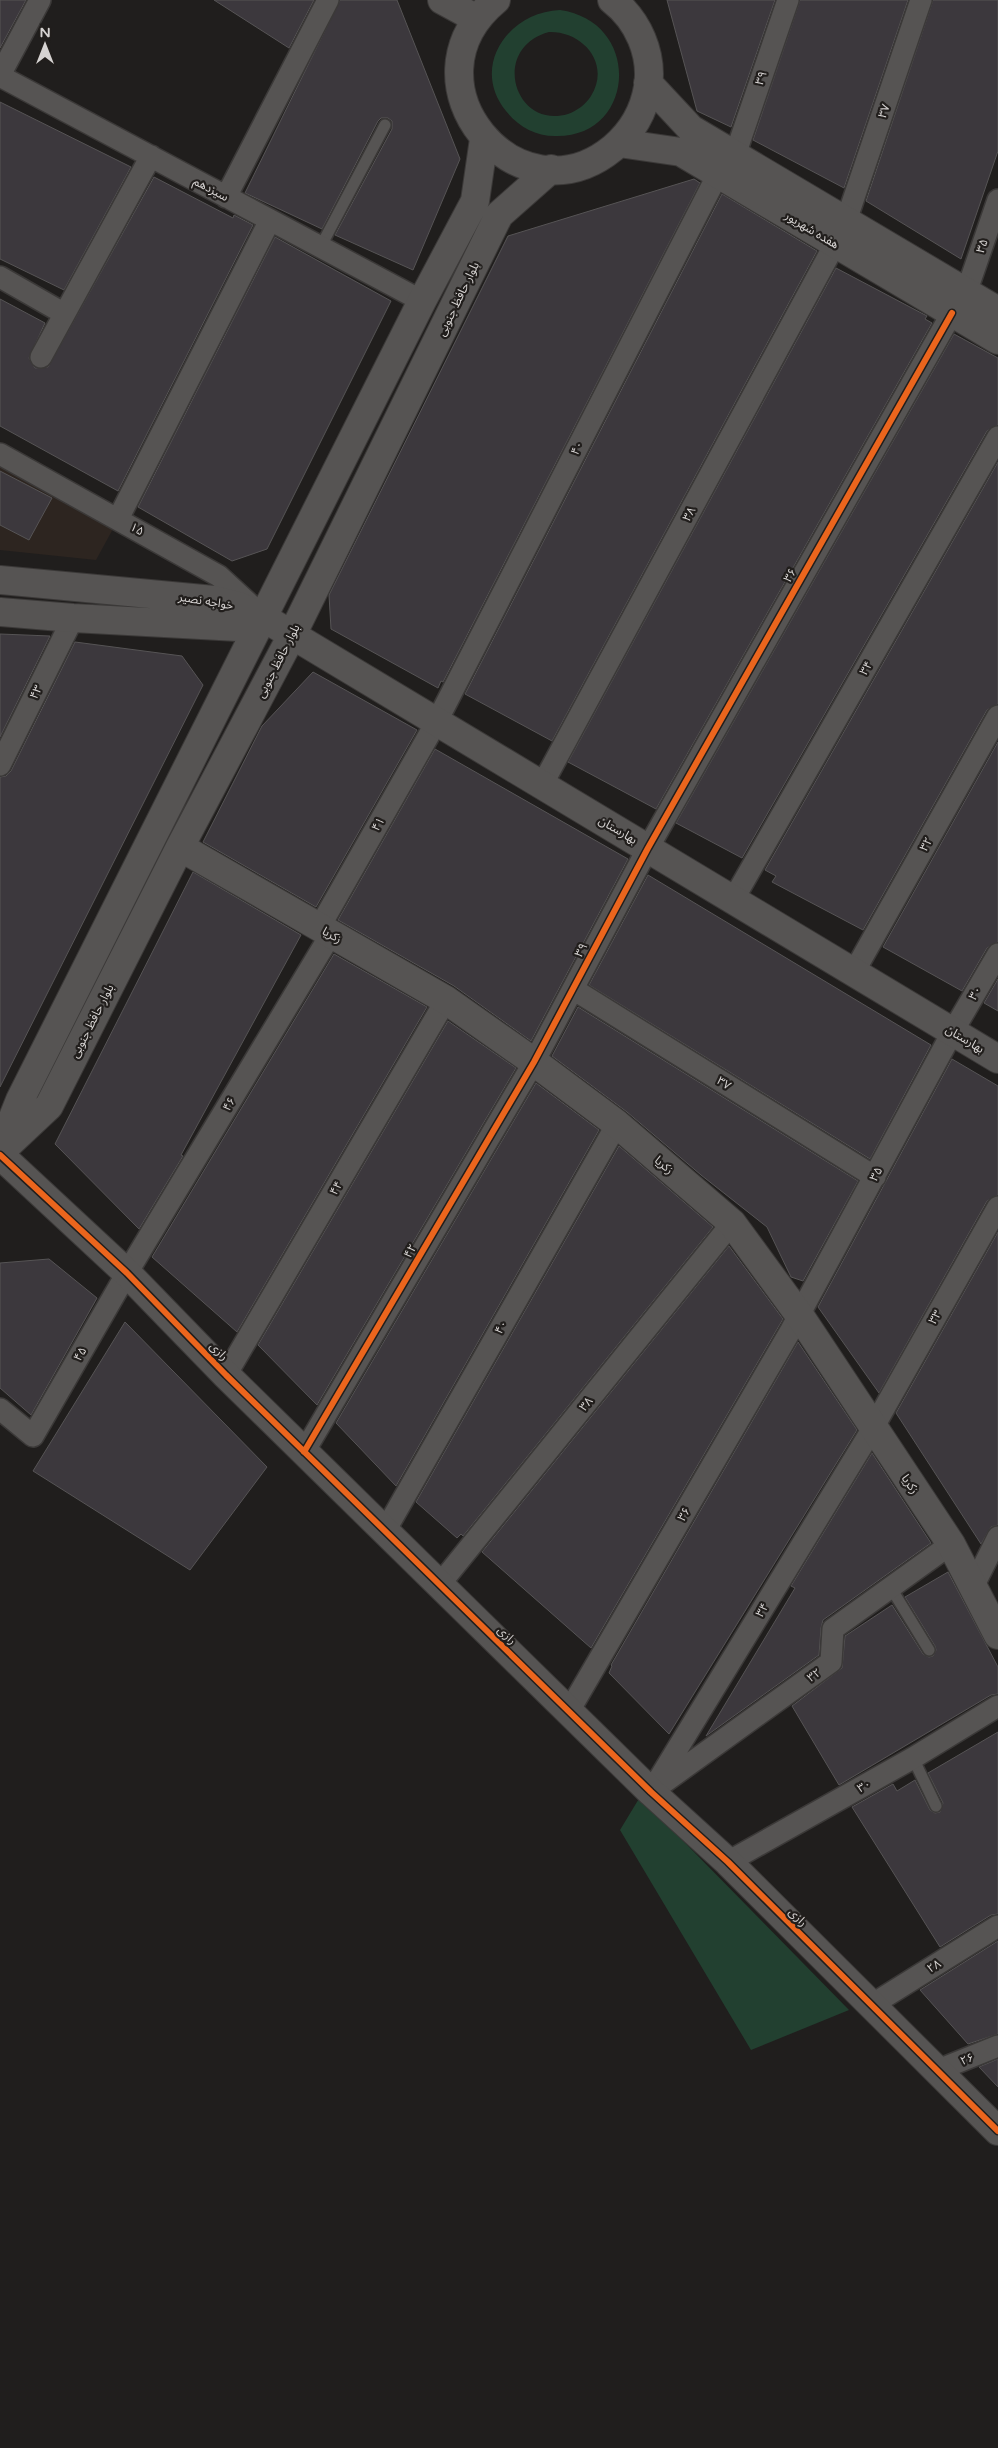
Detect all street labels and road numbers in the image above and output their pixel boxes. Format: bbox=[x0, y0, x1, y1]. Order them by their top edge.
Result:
street label: ۳۹ bbox=[752, 69, 770, 87]
street label: ۳۷ bbox=[875, 102, 893, 120]
street label: سیزدهم bbox=[190, 174, 231, 206]
street label: هفده شهریور bbox=[781, 208, 842, 252]
street label: ۳۵ bbox=[973, 237, 991, 255]
street label: بلوار حافظ جنوبی bbox=[434, 260, 482, 338]
street label: ۴۰ bbox=[568, 439, 586, 457]
street label: ۳۸ bbox=[680, 505, 698, 523]
street label: ۱۵ bbox=[128, 520, 146, 538]
street label: ۳۶ bbox=[781, 566, 799, 584]
street label: خواجه نصیر bbox=[177, 590, 234, 612]
street label: بلوار حافظ جنوبی bbox=[253, 622, 303, 700]
street label: ۳۴ bbox=[857, 659, 875, 677]
street label: ۴۳ bbox=[27, 683, 45, 701]
street label: بهارستان bbox=[596, 813, 640, 847]
street label: ۴۱ bbox=[369, 815, 387, 833]
street label: ۳۲ bbox=[917, 835, 935, 853]
street label: زکریا bbox=[320, 924, 344, 946]
street label: ۳۹ bbox=[572, 941, 590, 959]
street label: بلوار حافظ جنوبی bbox=[67, 982, 117, 1060]
street label: ۳۰ bbox=[965, 984, 985, 1002]
street label: بهارستان bbox=[943, 1022, 987, 1056]
street label: ۳۷ bbox=[714, 1073, 734, 1093]
street label: ۴۶ bbox=[219, 1095, 239, 1113]
street label: زکریا bbox=[652, 1153, 676, 1177]
street label: ۳۵ bbox=[867, 1165, 885, 1183]
street label: ۴۴ bbox=[327, 1179, 345, 1197]
street label: ۴۲ bbox=[400, 1242, 420, 1260]
street label: ۳۳ bbox=[926, 1307, 945, 1326]
street label: ۴۰ bbox=[492, 1318, 510, 1336]
street label: رازی bbox=[207, 1339, 231, 1363]
street label: ۴۵ bbox=[71, 1345, 89, 1363]
street label: ۳۸ bbox=[576, 1394, 596, 1414]
street label: زکریا bbox=[898, 1472, 921, 1496]
street label: ۳۶ bbox=[675, 1505, 693, 1523]
street label: ۳۴ bbox=[752, 1601, 772, 1619]
street label: رازی bbox=[495, 1623, 519, 1647]
street label: ۳۲ bbox=[804, 1665, 824, 1685]
street label: ۳۰ bbox=[855, 1777, 873, 1795]
street label: رازی bbox=[786, 1905, 810, 1929]
street label: ۲۸ bbox=[924, 1956, 944, 1976]
street label: ۲۶ bbox=[958, 2050, 976, 2068]

